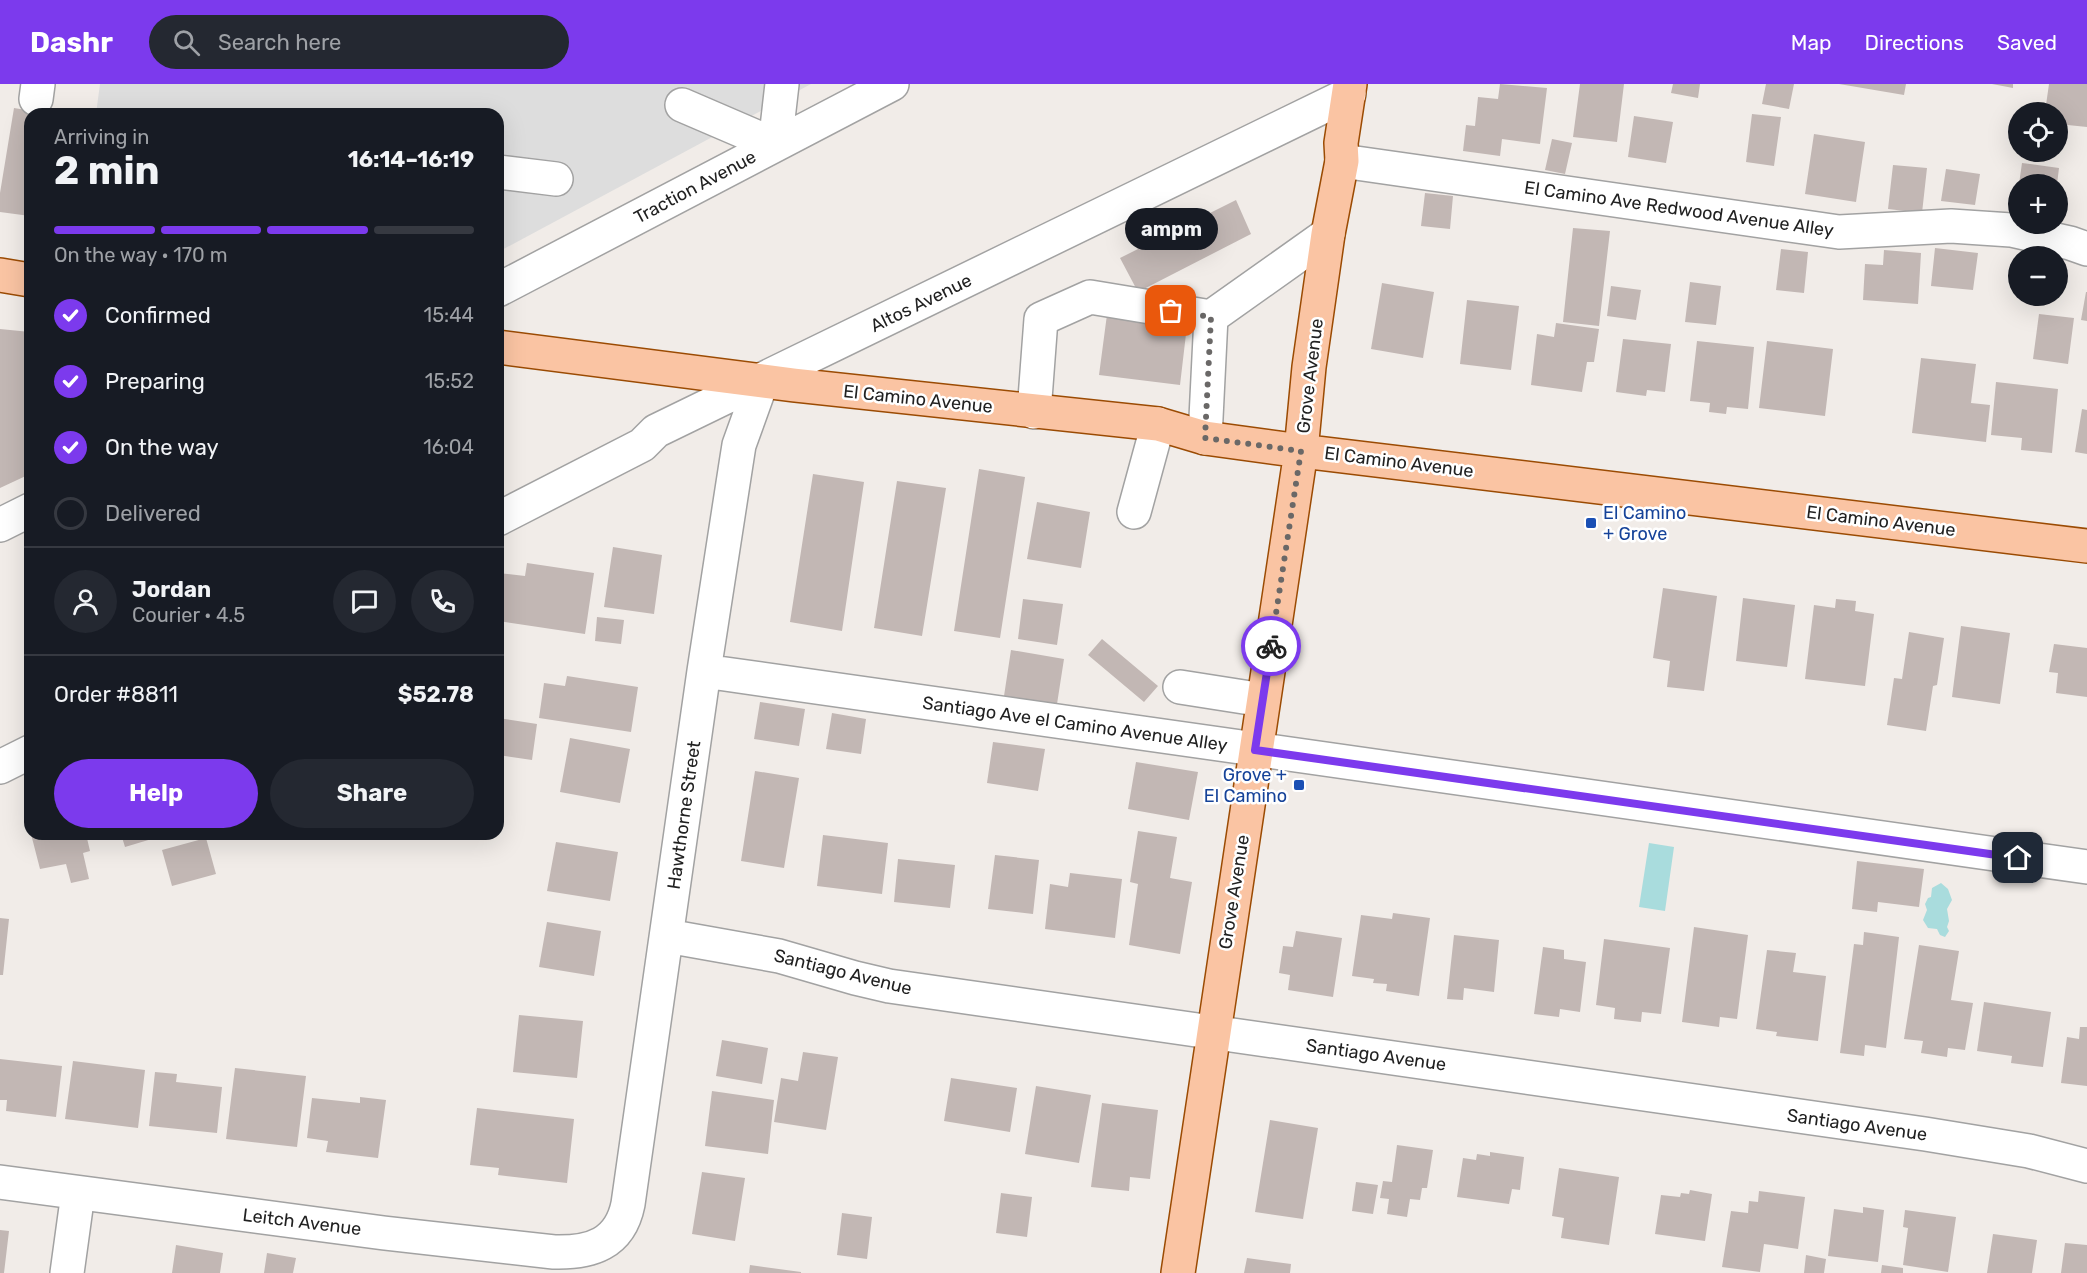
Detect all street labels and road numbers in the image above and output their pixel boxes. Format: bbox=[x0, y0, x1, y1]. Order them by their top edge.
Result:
street label: Traction Avenue bbox=[630, 146, 760, 228]
street label: El Camino Ave Redwood Avenue Alley bbox=[1523, 176, 1835, 242]
street label: Altos Avenue bbox=[867, 269, 975, 337]
street label: Grove Avenue bbox=[1292, 317, 1328, 435]
street label: El Camino Avenue bbox=[842, 380, 994, 418]
street label: El Camino Avenue bbox=[1323, 442, 1475, 482]
street label: El Camino Avenue bbox=[1805, 501, 1957, 541]
street label: Santiago Ave el Camino Avenue Alley bbox=[921, 692, 1229, 756]
street label: Hawthorne Street bbox=[663, 739, 705, 891]
street label: Grove Avenue bbox=[1214, 833, 1254, 951]
street label: Santiago Avenue bbox=[772, 944, 914, 1000]
street label: Santiago Avenue bbox=[1305, 1034, 1447, 1076]
street label: Santiago Avenue bbox=[1786, 1104, 1928, 1146]
street label: Leitch Avenue bbox=[241, 1204, 363, 1240]

